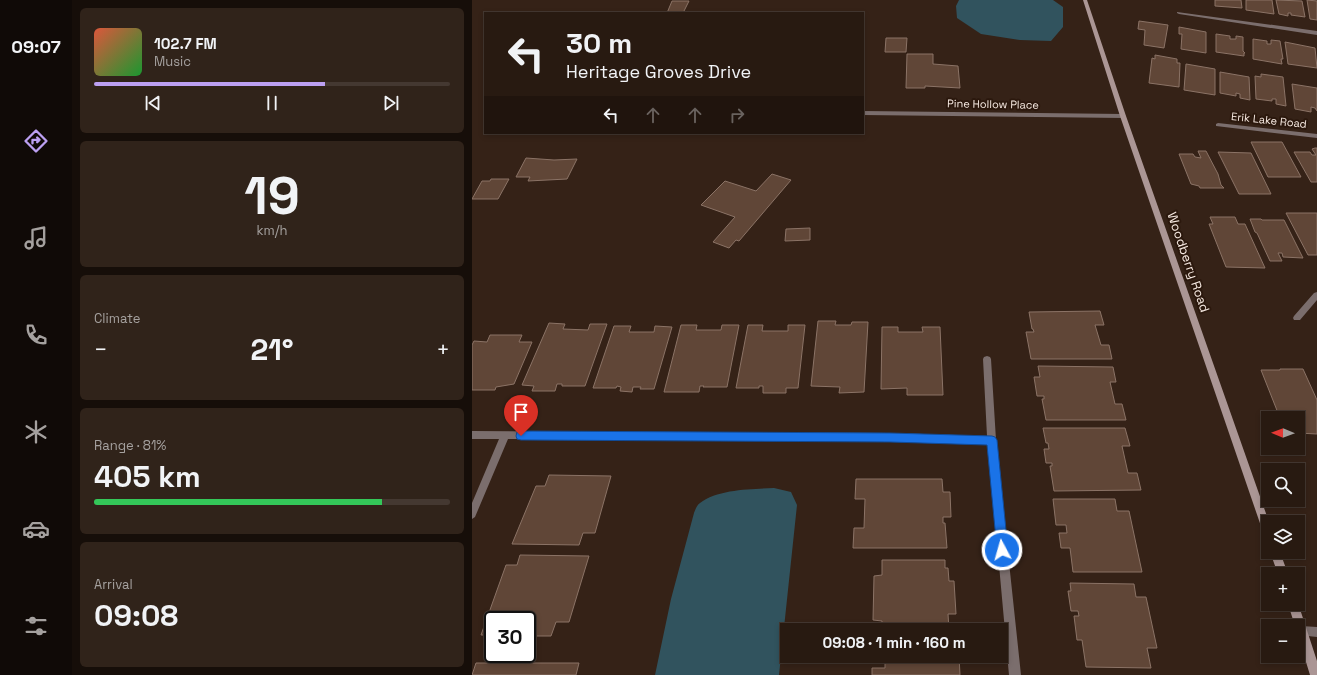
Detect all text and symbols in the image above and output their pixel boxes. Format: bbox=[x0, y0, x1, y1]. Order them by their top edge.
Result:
text: 30 m bbox=[566, 25, 632, 61]
icon: left bbox=[500, 28, 552, 80]
text: 102.7 FM bbox=[154, 34, 217, 53]
text: 09:07 bbox=[11, 35, 61, 58]
text: Music bbox=[154, 53, 191, 70]
text: Heritage Groves Drive bbox=[566, 60, 751, 83]
icon: previous bbox=[142, 92, 164, 114]
icon: pause bbox=[261, 92, 283, 114]
icon: next bbox=[380, 92, 402, 114]
street label: Pine Hollow Place bbox=[947, 96, 1039, 112]
icon: left bbox=[600, 104, 622, 126]
icon: ahead bbox=[642, 104, 664, 126]
icon: ahead bbox=[684, 104, 706, 126]
icon: right bbox=[726, 104, 748, 126]
street label: Erik Lake Road bbox=[1230, 109, 1308, 131]
icon: directions bbox=[22, 127, 50, 155]
text: 19 bbox=[244, 163, 300, 229]
street label: Woodberry Road bbox=[1163, 210, 1214, 314]
text: km/h bbox=[257, 222, 287, 239]
icon: music bbox=[22, 224, 50, 252]
text: Climate bbox=[94, 310, 140, 327]
icon: phone bbox=[22, 321, 50, 349]
text: 21° bbox=[250, 330, 294, 369]
text: − bbox=[94, 335, 108, 363]
text: + bbox=[436, 335, 450, 363]
pin bbox=[504, 395, 538, 436]
icon: arrive bbox=[510, 401, 532, 423]
north arrow bbox=[1261, 411, 1305, 455]
map controls bbox=[1261, 411, 1305, 663]
icon: climate bbox=[22, 418, 50, 446]
text: Range · 81% bbox=[94, 437, 166, 454]
text: 405 km bbox=[94, 457, 201, 496]
button: search bbox=[1261, 463, 1305, 507]
icon: car bbox=[22, 515, 50, 543]
button: layers bbox=[1261, 515, 1305, 559]
position arrow bbox=[981, 529, 1023, 571]
button: + bbox=[1261, 567, 1305, 611]
text: Arrival bbox=[94, 576, 133, 593]
text: 09:08 bbox=[94, 596, 178, 635]
speed limit sign: 30 bbox=[484, 611, 536, 663]
icon: filters bbox=[22, 612, 50, 640]
button: − bbox=[1261, 619, 1305, 663]
text: 09:08 · 1 min · 160 m bbox=[823, 633, 965, 652]

